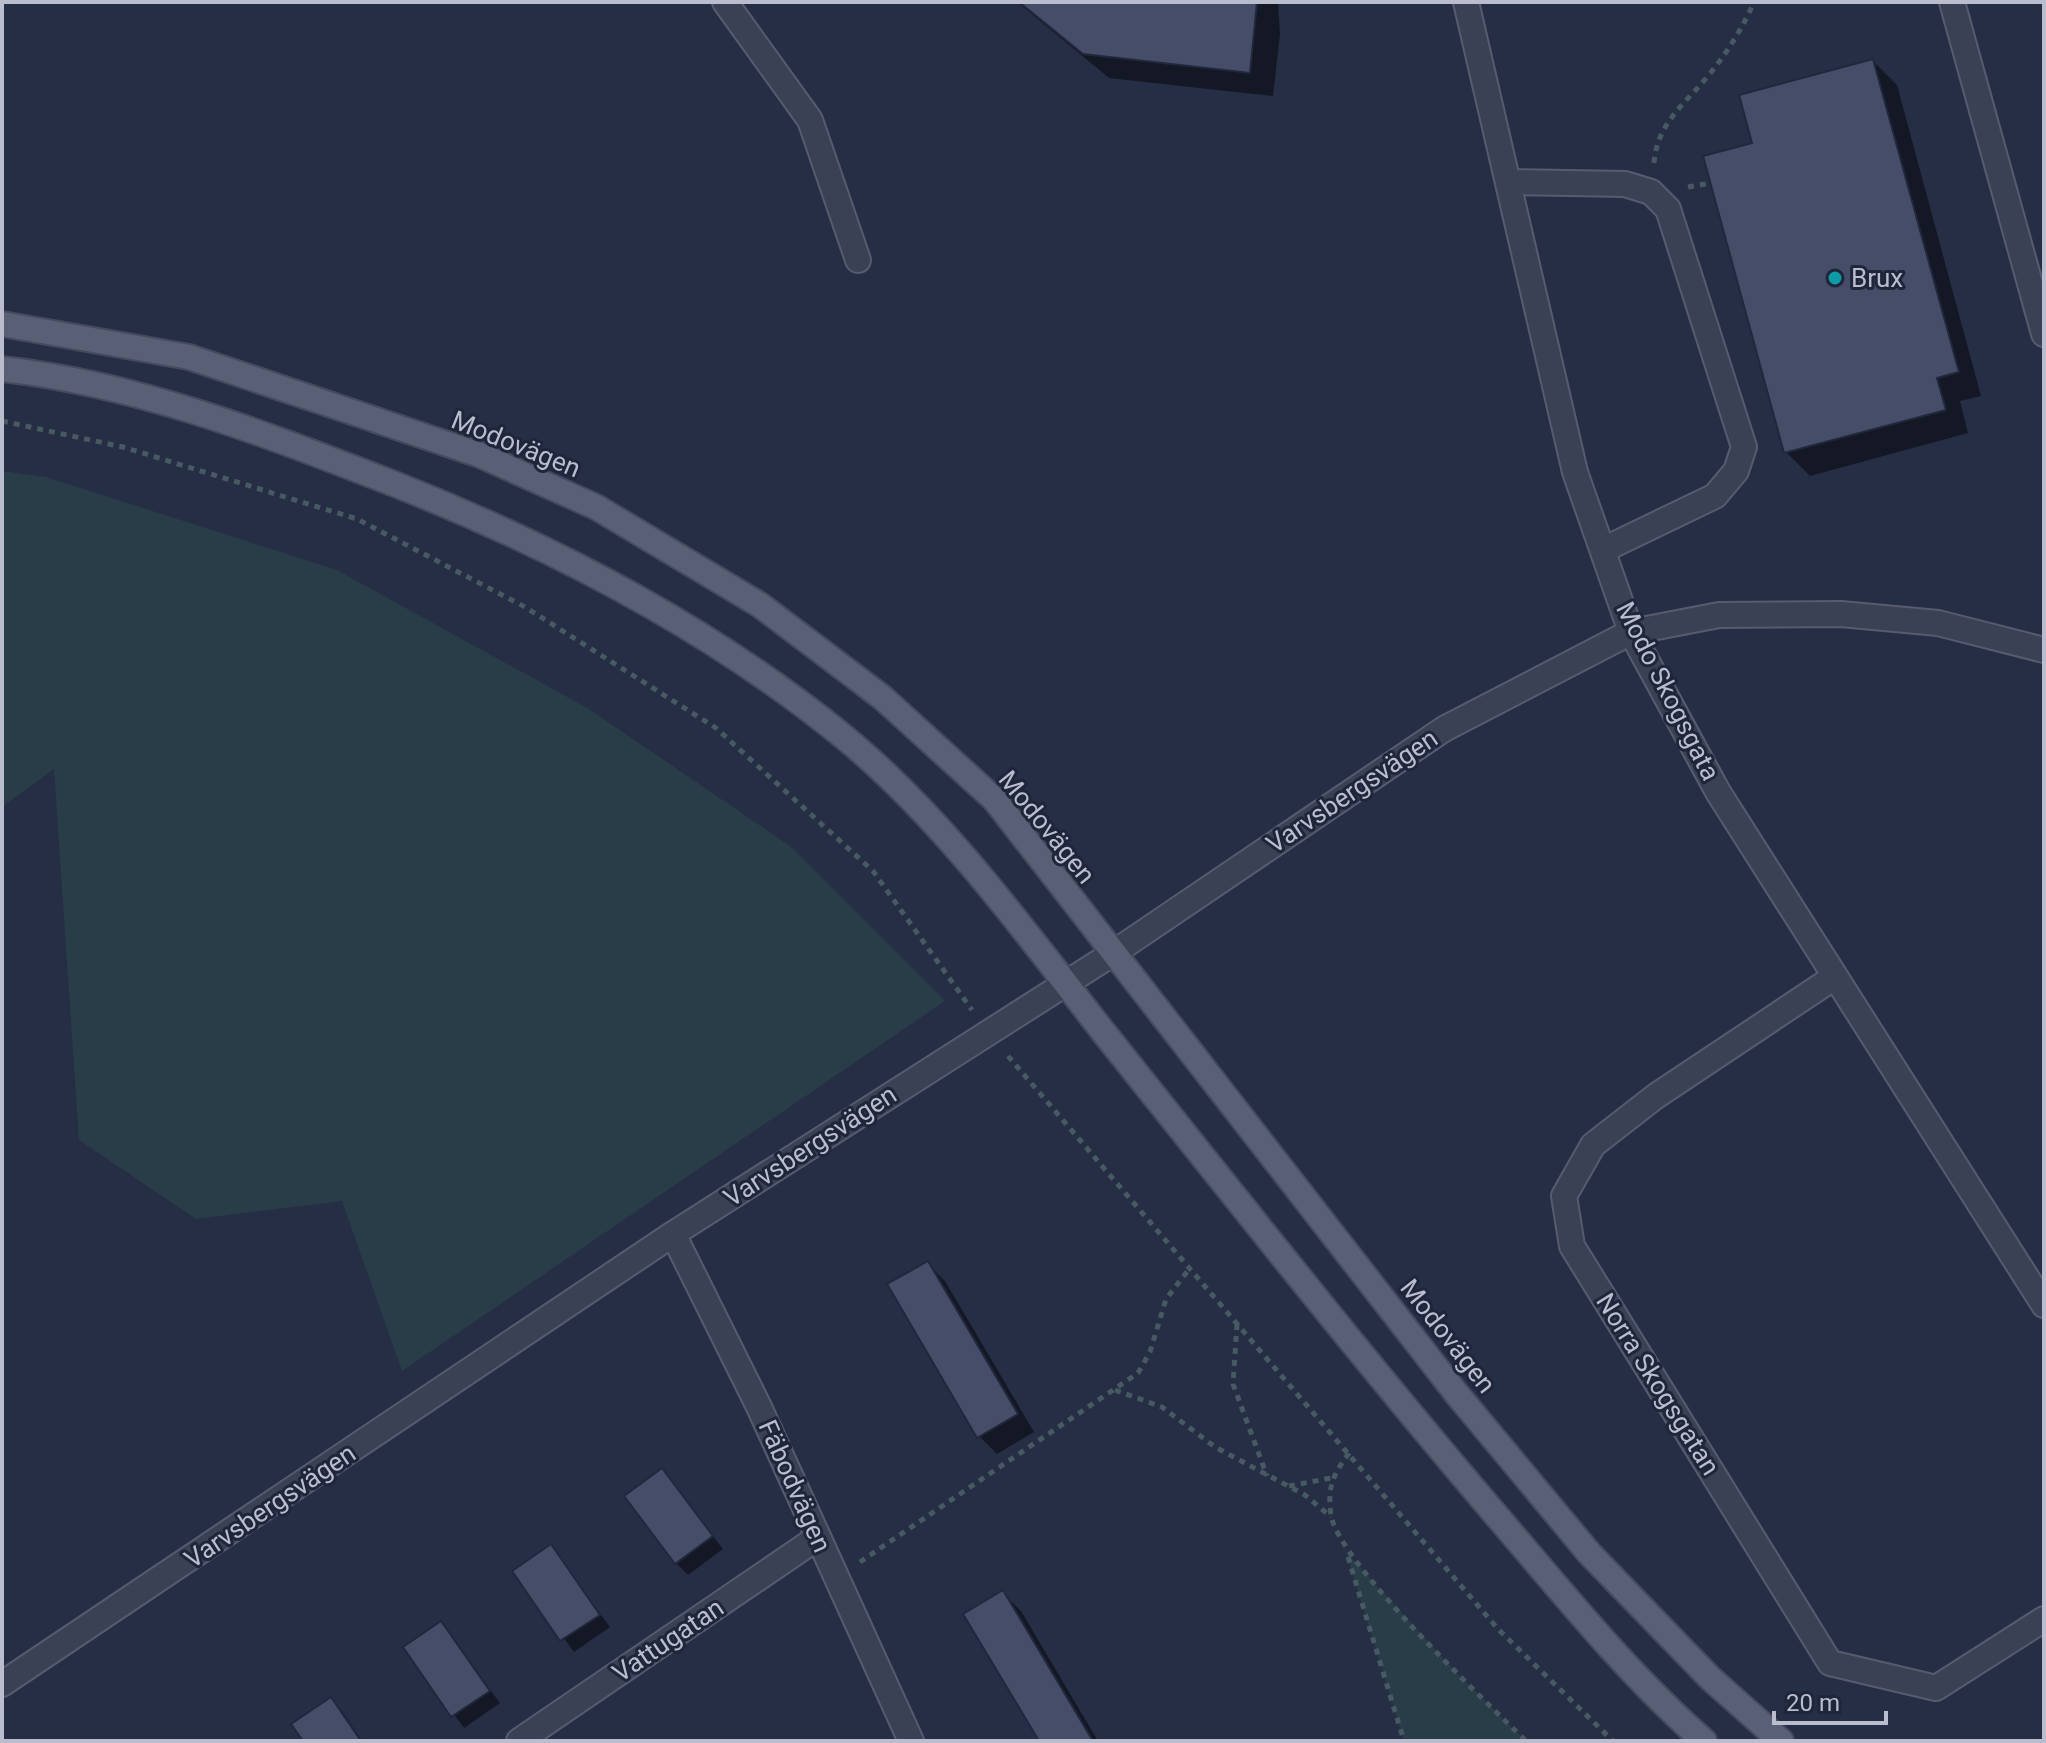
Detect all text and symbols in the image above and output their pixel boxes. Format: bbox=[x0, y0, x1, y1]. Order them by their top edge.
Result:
place label: Brux bbox=[1851, 263, 1903, 293]
marker: Brux bbox=[1826, 269, 1844, 287]
street label: Modovägen bbox=[447, 405, 585, 483]
street label: Modo Skogsgata bbox=[1610, 597, 1726, 785]
street label: Varvsbergsvägen bbox=[1261, 723, 1443, 859]
street label: Modovägen bbox=[993, 765, 1101, 889]
street label: Varvsbergsvägen bbox=[718, 1079, 902, 1213]
street label: Modovägen bbox=[1394, 1273, 1502, 1399]
street label: Norra Skogsgatan bbox=[1590, 1288, 1726, 1480]
street label: Fäbodvägen bbox=[753, 1415, 837, 1557]
street label: Varvsbergsvägen bbox=[179, 1438, 361, 1574]
street label: Vattugatan bbox=[607, 1592, 729, 1688]
scale bar bbox=[1774, 1675, 1886, 1725]
text: 20 m bbox=[1786, 1689, 1840, 1717]

